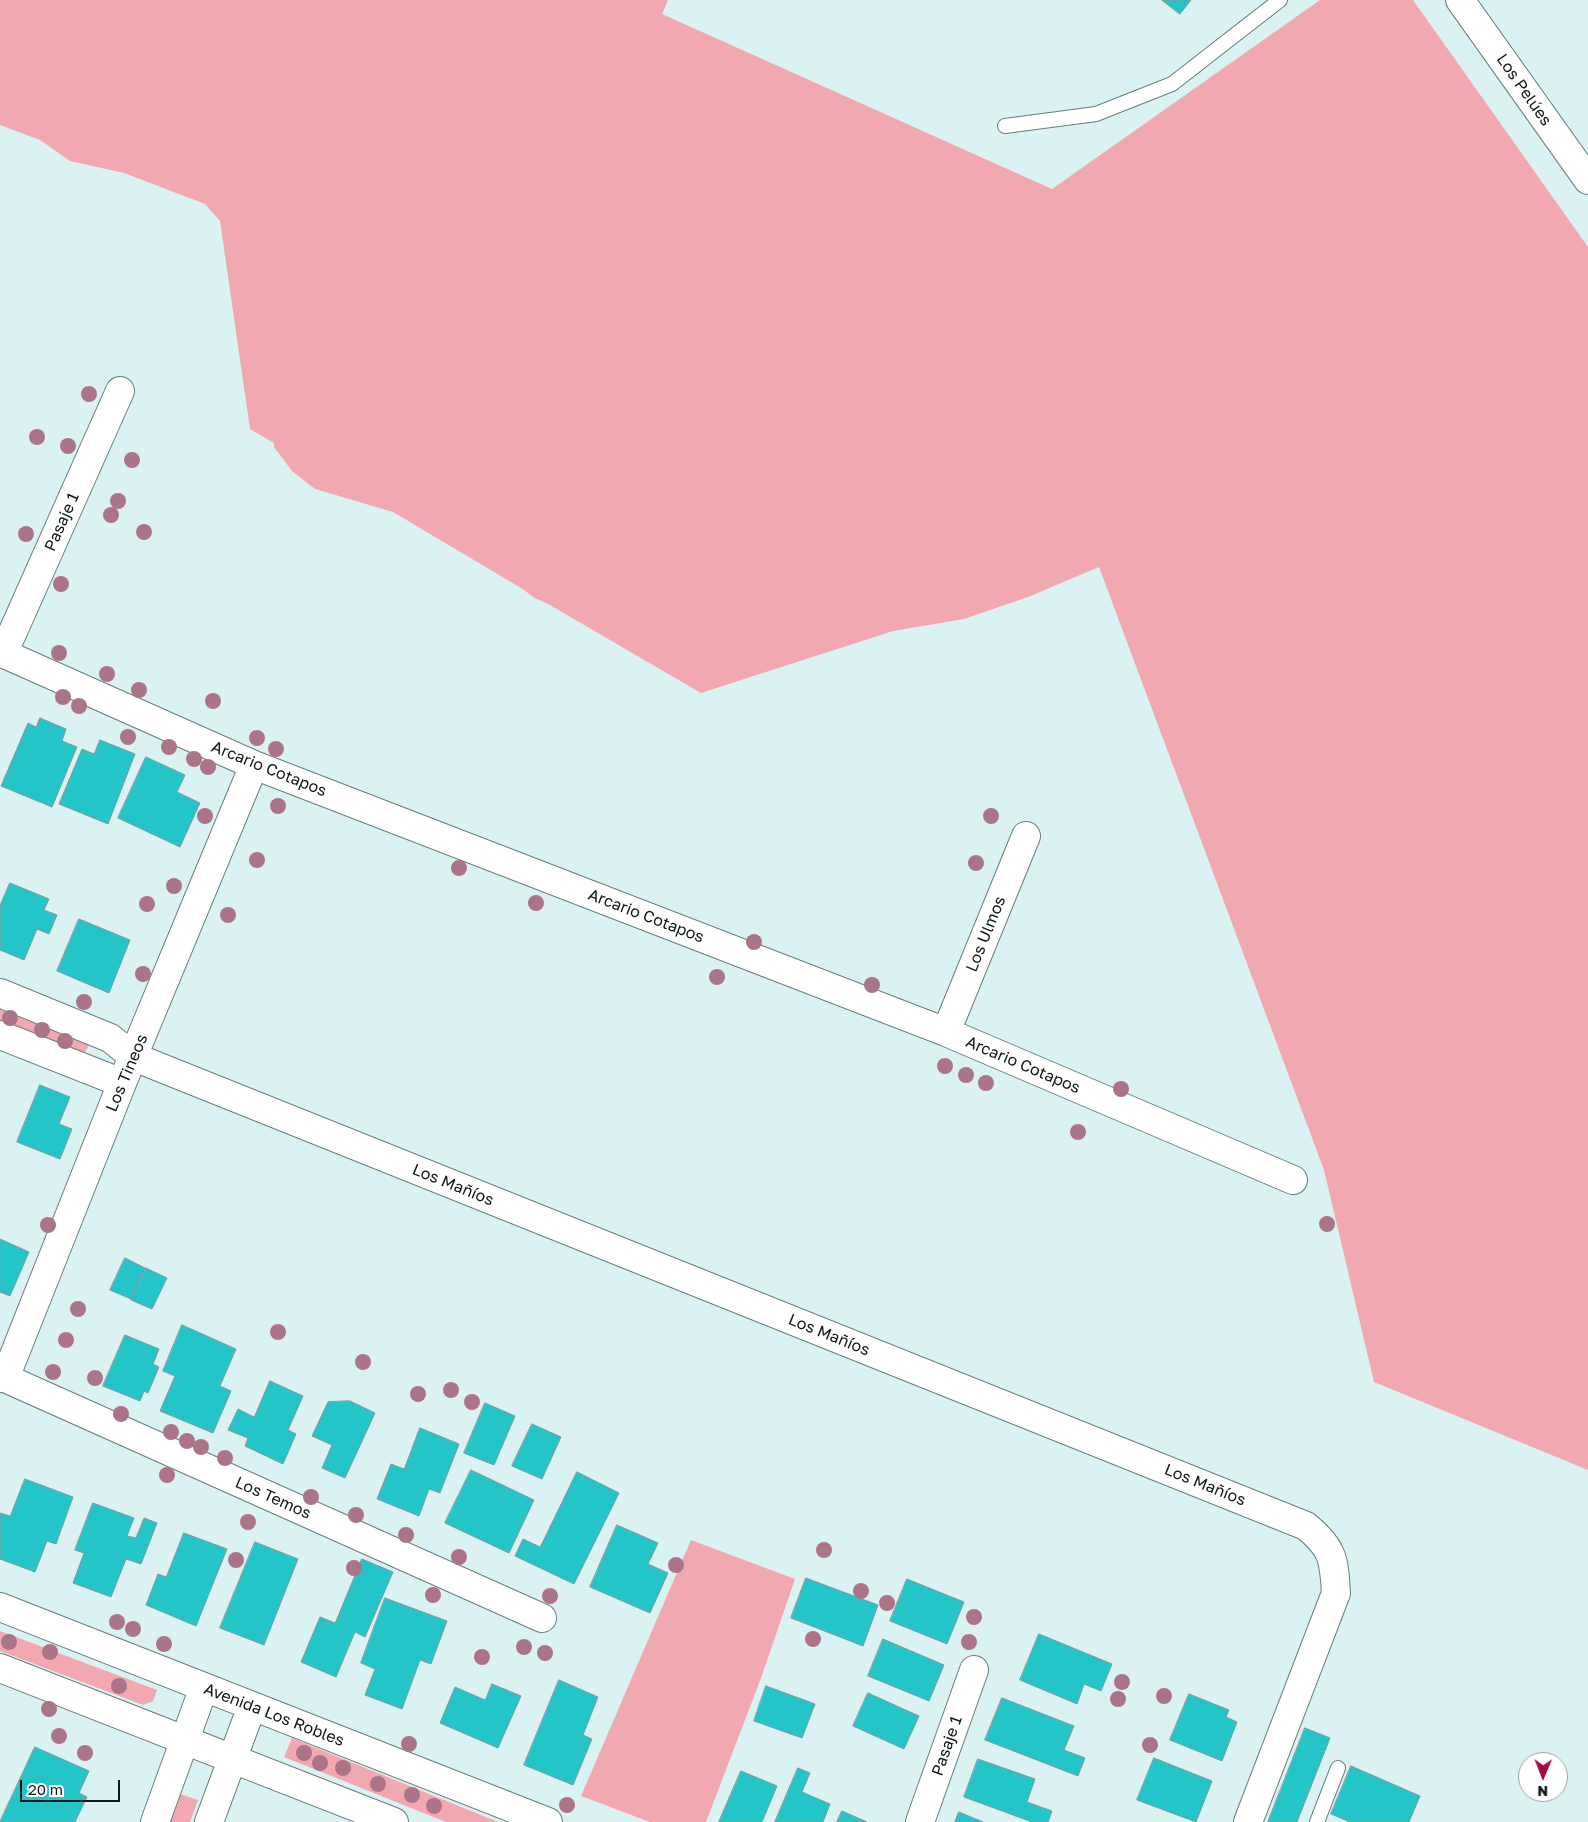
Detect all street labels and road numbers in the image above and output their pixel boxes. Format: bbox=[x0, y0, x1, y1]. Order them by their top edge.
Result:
street label: Los Pelúes bbox=[1492, 50, 1556, 130]
street label: Pasaje 1 bbox=[41, 490, 83, 554]
street label: Arcario Cotapos bbox=[209, 737, 329, 801]
street label: Arcario Cotapos bbox=[585, 885, 707, 947]
street label: Los Ulmos bbox=[962, 893, 1010, 975]
street label: Los Tineos bbox=[102, 1031, 152, 1115]
street label: Arcario Cotapos bbox=[963, 1032, 1083, 1098]
street label: Los Mañíos bbox=[410, 1160, 496, 1210]
street label: Los Mañíos bbox=[786, 1310, 872, 1360]
street label: Los Mañíos bbox=[1162, 1460, 1248, 1510]
street label: Los Temos bbox=[232, 1473, 314, 1523]
street label: Avenida Los Robles bbox=[201, 1679, 347, 1751]
street label: Pasaje 1 bbox=[928, 1713, 966, 1779]

